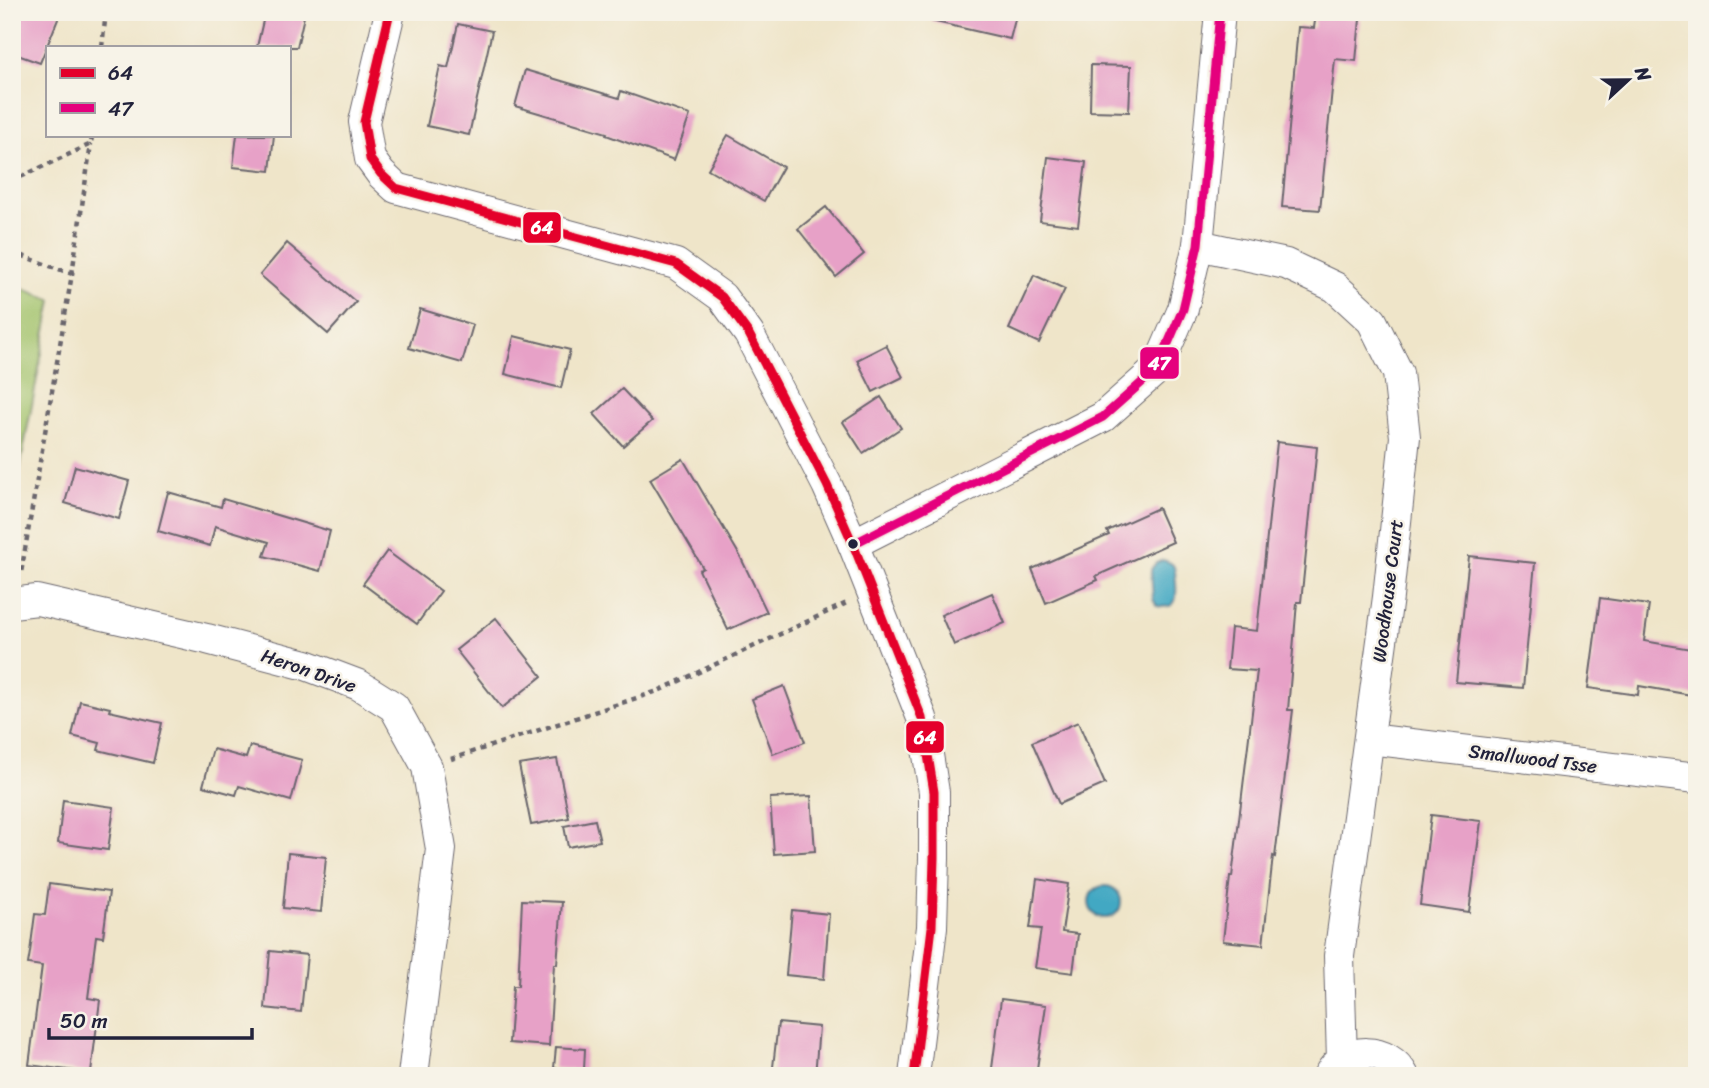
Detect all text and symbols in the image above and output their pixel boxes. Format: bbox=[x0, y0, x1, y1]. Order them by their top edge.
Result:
legend bbox=[46, 46, 290, 136]
north arrow bbox=[1594, 46, 1664, 116]
text: 64 bbox=[108, 54, 133, 92]
text: N bbox=[1625, 61, 1661, 87]
text: 47 bbox=[108, 90, 135, 128]
line badge: 64 bbox=[522, 211, 562, 244]
text: 64 bbox=[530, 211, 553, 244]
line badge: 47 bbox=[1139, 346, 1180, 380]
text: 47 bbox=[1147, 347, 1173, 380]
street label: Woodhouse Court bbox=[1362, 518, 1413, 664]
unlabelled marker bbox=[846, 537, 860, 551]
street label: Heron Drive bbox=[257, 639, 361, 702]
line badge: 64 bbox=[905, 720, 945, 754]
text: 64 bbox=[913, 721, 936, 754]
street label: Smallwood Tsse bbox=[1467, 734, 1599, 783]
scale bar bbox=[49, 997, 252, 1041]
text: 50 m bbox=[60, 1002, 108, 1040]

